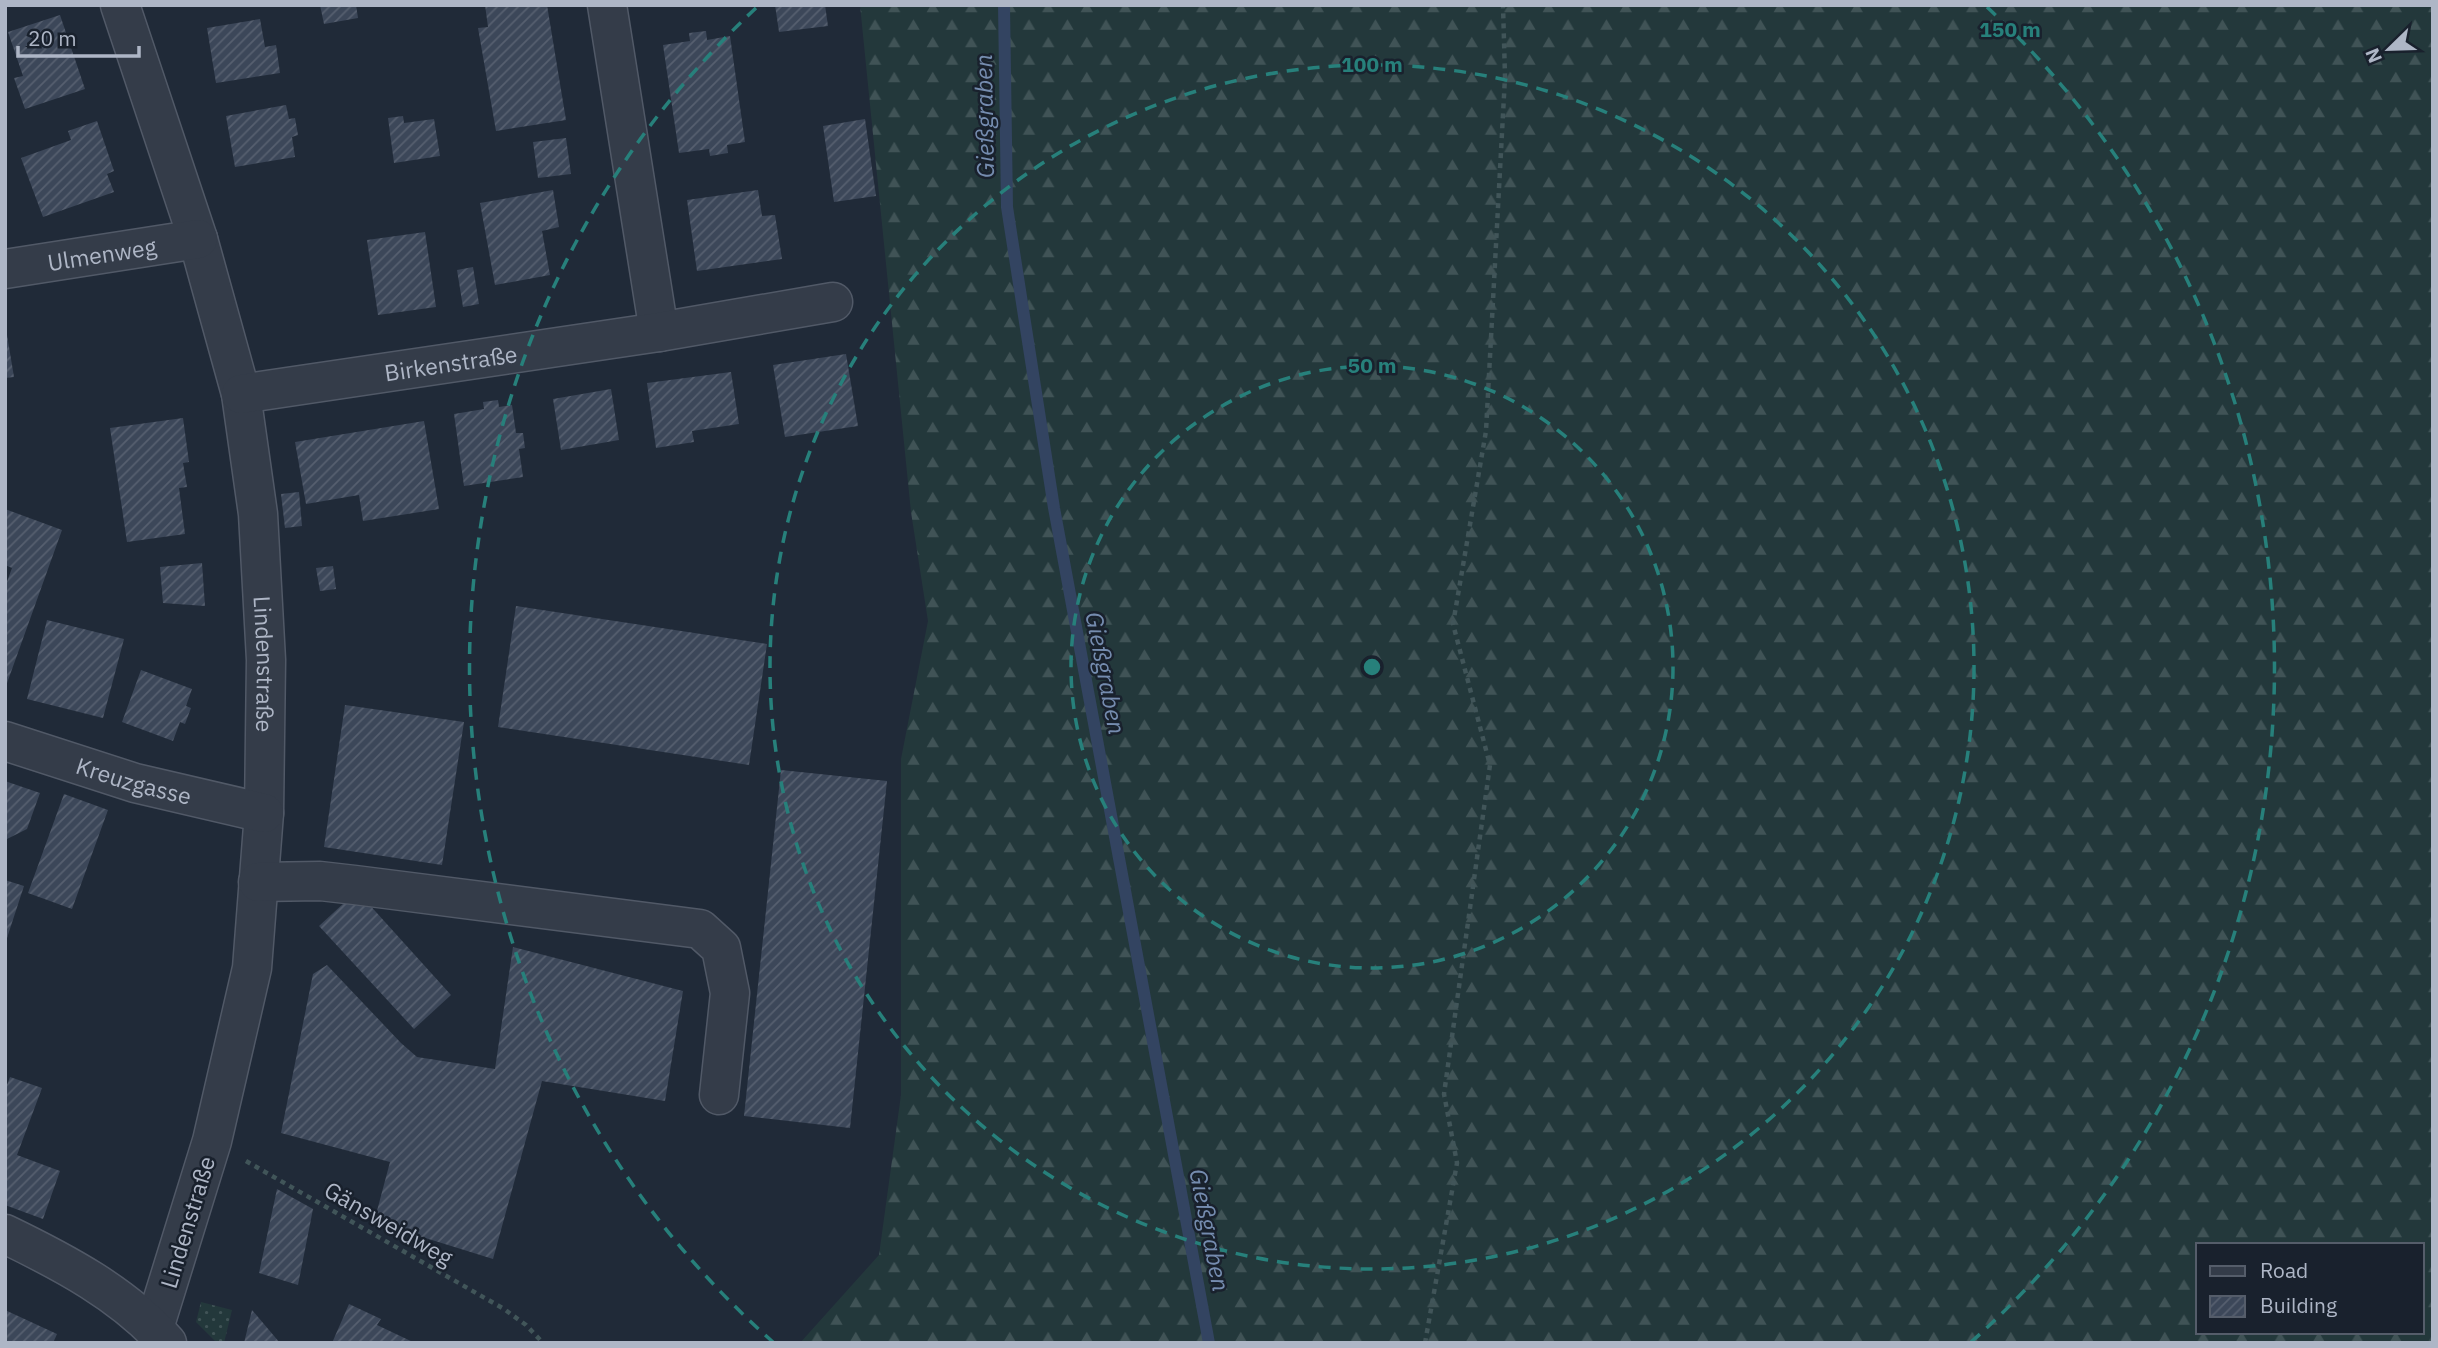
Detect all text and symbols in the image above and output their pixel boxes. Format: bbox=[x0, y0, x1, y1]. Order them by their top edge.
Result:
scale bar bbox=[18, 14, 138, 58]
north arrow bbox=[2354, 14, 2424, 84]
text: 150 m bbox=[1979, 15, 2041, 43]
text: 20 m bbox=[28, 24, 77, 52]
text: N bbox=[2360, 45, 2387, 67]
text: 100 m bbox=[1341, 50, 1403, 78]
water label: Gießgraben bbox=[967, 54, 1001, 178]
street label: Ulmenweg bbox=[45, 231, 158, 277]
street label: Birkenstraße bbox=[382, 338, 519, 388]
text: 50 m bbox=[1348, 351, 1396, 379]
street label: Lindenstraße bbox=[248, 595, 281, 733]
water label: Gießgraben bbox=[1078, 609, 1134, 737]
centre of rings bbox=[1360, 655, 1384, 679]
street label: Kreuzgasse bbox=[73, 750, 194, 811]
street label: Lindenstraße bbox=[153, 1152, 221, 1292]
water label: Gießgraben bbox=[1182, 1166, 1238, 1294]
street label: Gänsweidweg bbox=[319, 1174, 459, 1272]
legend bbox=[2196, 1243, 2424, 1334]
text: Road bbox=[2260, 1256, 2308, 1284]
text: Building bbox=[2260, 1291, 2337, 1319]

